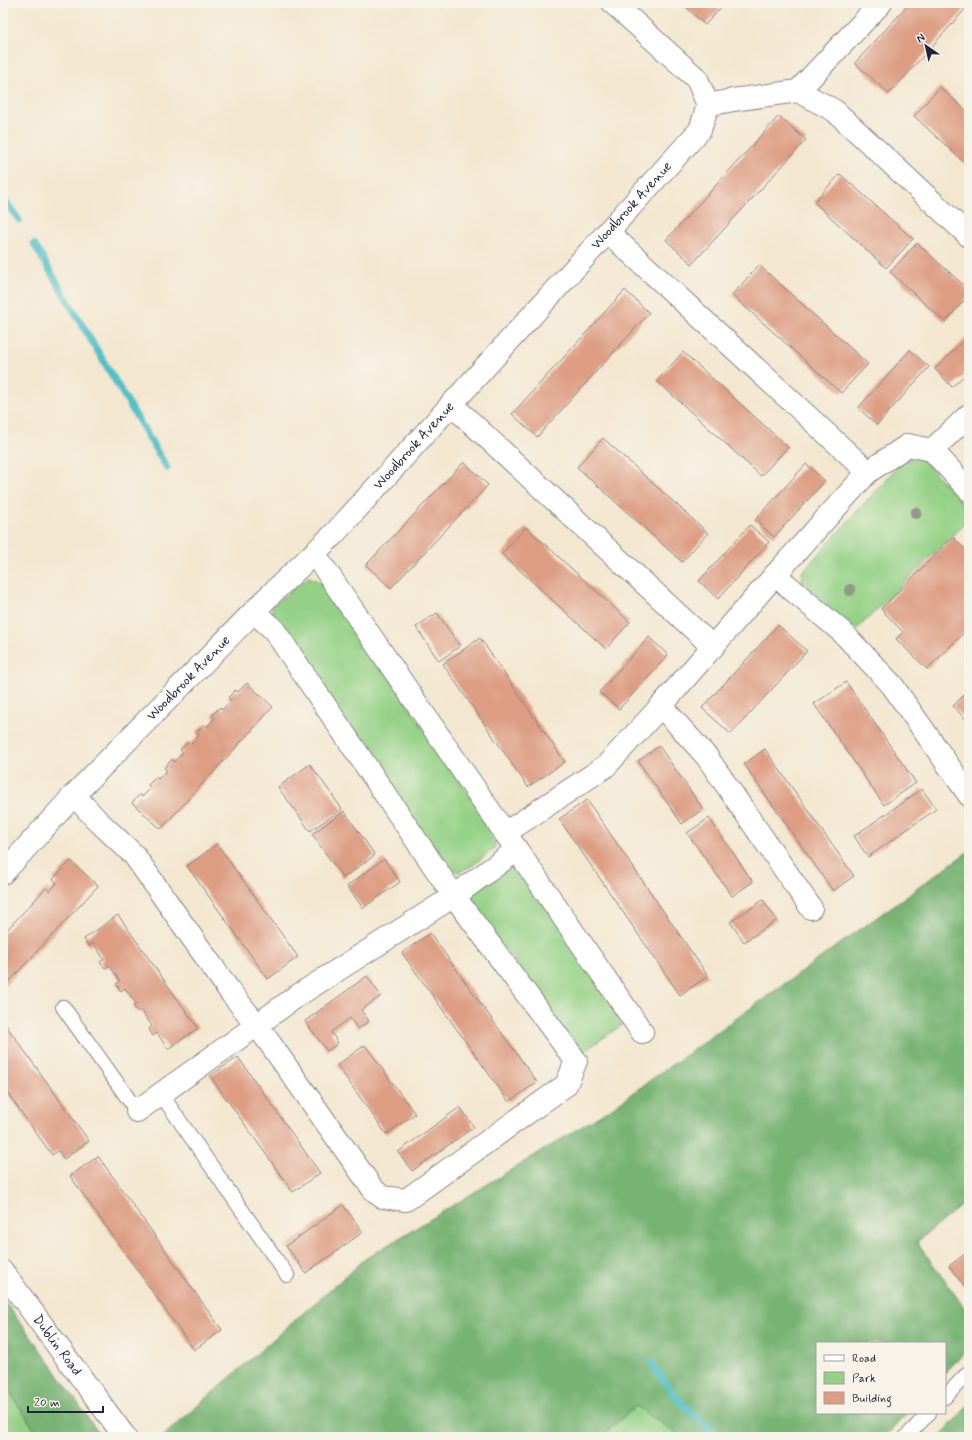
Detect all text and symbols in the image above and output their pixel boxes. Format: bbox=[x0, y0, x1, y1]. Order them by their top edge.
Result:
north arrow bbox=[906, 26, 946, 66]
text: N bbox=[914, 31, 928, 46]
street label: Woodbrook Avenue bbox=[587, 158, 676, 253]
street label: Woodbrook Avenue bbox=[369, 398, 458, 494]
street label: Woodbrook Avenue bbox=[143, 632, 234, 725]
street label: Dublin Road bbox=[29, 1311, 86, 1379]
legend bbox=[816, 1342, 946, 1414]
text: Road bbox=[852, 1351, 876, 1367]
text: Park bbox=[852, 1371, 876, 1387]
scale bar bbox=[28, 1388, 103, 1414]
text: Building bbox=[852, 1391, 892, 1408]
text: 20 m bbox=[34, 1395, 60, 1411]

